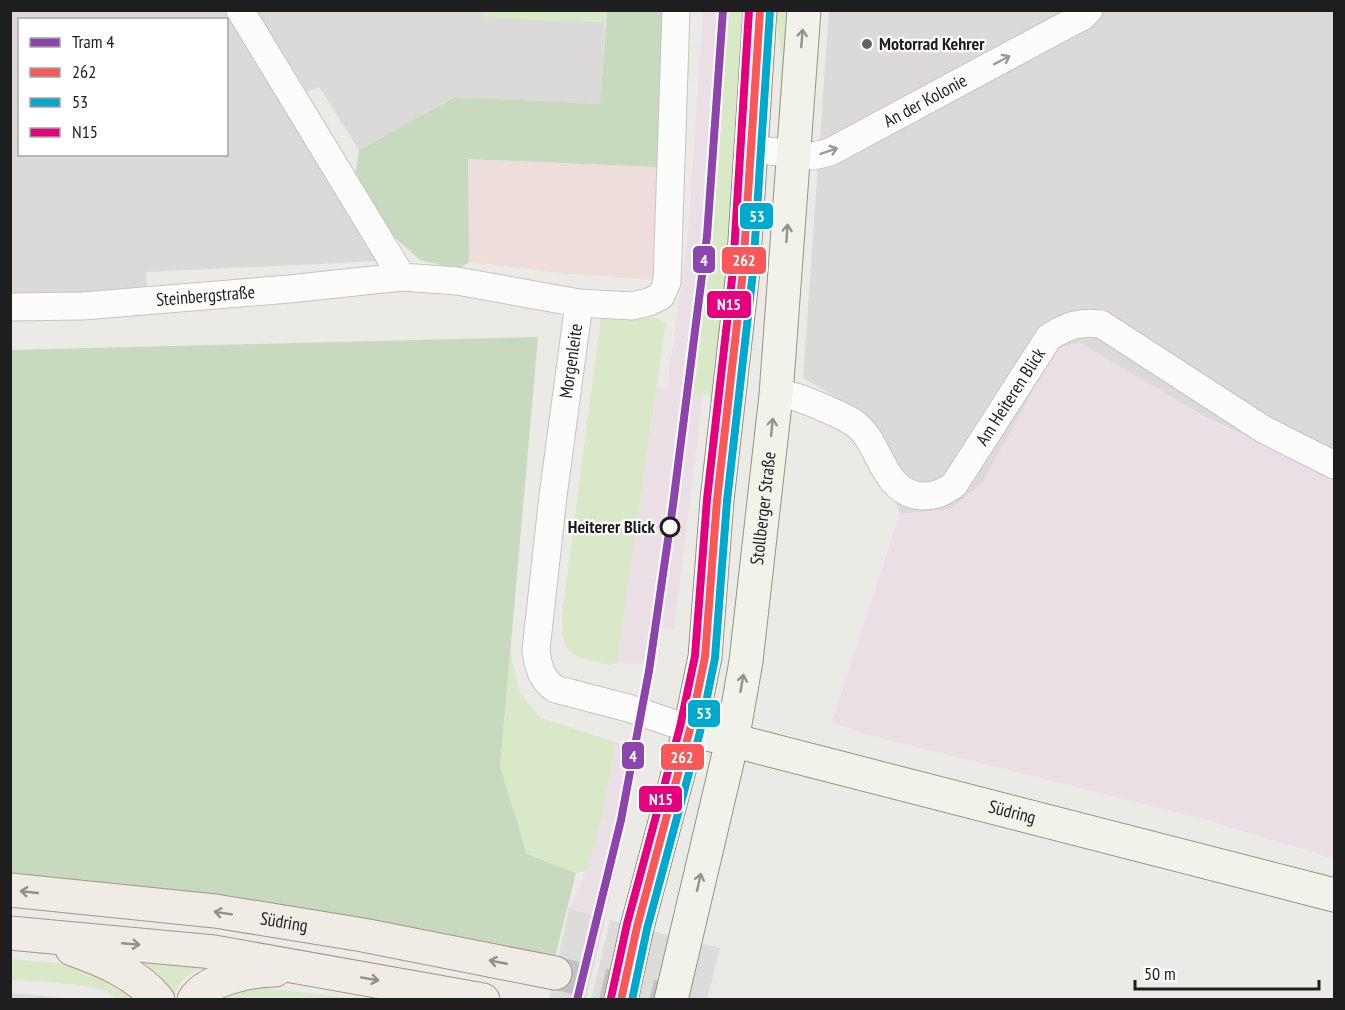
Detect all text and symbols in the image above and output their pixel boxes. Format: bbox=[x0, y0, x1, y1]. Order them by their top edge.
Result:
legend bbox=[18, 18, 228, 156]
one-way arrow bbox=[797, 29, 808, 49]
text: Tram 4 bbox=[72, 30, 114, 53]
place label: Motorrad Kehrer bbox=[879, 32, 985, 55]
marker: Motorrad Kehrer bbox=[860, 37, 874, 51]
one-way arrow bbox=[992, 54, 1010, 65]
text: 262 bbox=[72, 60, 96, 83]
street label: An der Kolonie bbox=[879, 69, 971, 132]
text: 53 bbox=[72, 90, 88, 113]
text: N15 bbox=[72, 120, 98, 143]
one-way arrow bbox=[820, 145, 839, 156]
line badge: 53 bbox=[739, 202, 774, 230]
text: 53 bbox=[749, 206, 765, 226]
one-way arrow bbox=[782, 223, 793, 243]
line badge: 4 bbox=[692, 245, 716, 274]
line badge: 262 bbox=[721, 246, 767, 275]
text: 4 bbox=[700, 250, 708, 270]
text: 262 bbox=[733, 250, 755, 270]
street label: Steinbergstraße bbox=[155, 280, 256, 311]
line badge: N15 bbox=[706, 290, 752, 319]
text: N15 bbox=[717, 294, 741, 314]
street label: Morgenleite bbox=[554, 322, 587, 400]
street label: Am Heiteren Blick bbox=[970, 343, 1050, 450]
one-way arrow bbox=[767, 418, 778, 437]
street label: Stollberger Straße bbox=[745, 450, 781, 566]
place label: Heiterer Blick bbox=[568, 515, 656, 538]
marker: Heiterer Blick bbox=[660, 517, 680, 537]
one-way arrow bbox=[737, 674, 748, 694]
line badge: 53 bbox=[687, 699, 721, 728]
text: 53 bbox=[696, 703, 712, 723]
line badge: 4 bbox=[621, 741, 645, 770]
line badge: 262 bbox=[660, 743, 705, 771]
text: 4 bbox=[629, 746, 637, 766]
text: 262 bbox=[671, 747, 693, 767]
line badge: N15 bbox=[638, 785, 683, 813]
text: N15 bbox=[649, 789, 673, 809]
street label: Südring bbox=[986, 795, 1038, 829]
one-way arrow bbox=[694, 873, 706, 892]
one-way arrow bbox=[20, 886, 40, 897]
one-way arrow bbox=[214, 907, 233, 918]
street label: Südring bbox=[259, 907, 310, 937]
one-way arrow bbox=[120, 939, 140, 950]
scale bar bbox=[1135, 953, 1320, 991]
one-way arrow bbox=[488, 956, 508, 967]
text: 50 m bbox=[1144, 962, 1176, 985]
one-way arrow bbox=[360, 974, 379, 985]

